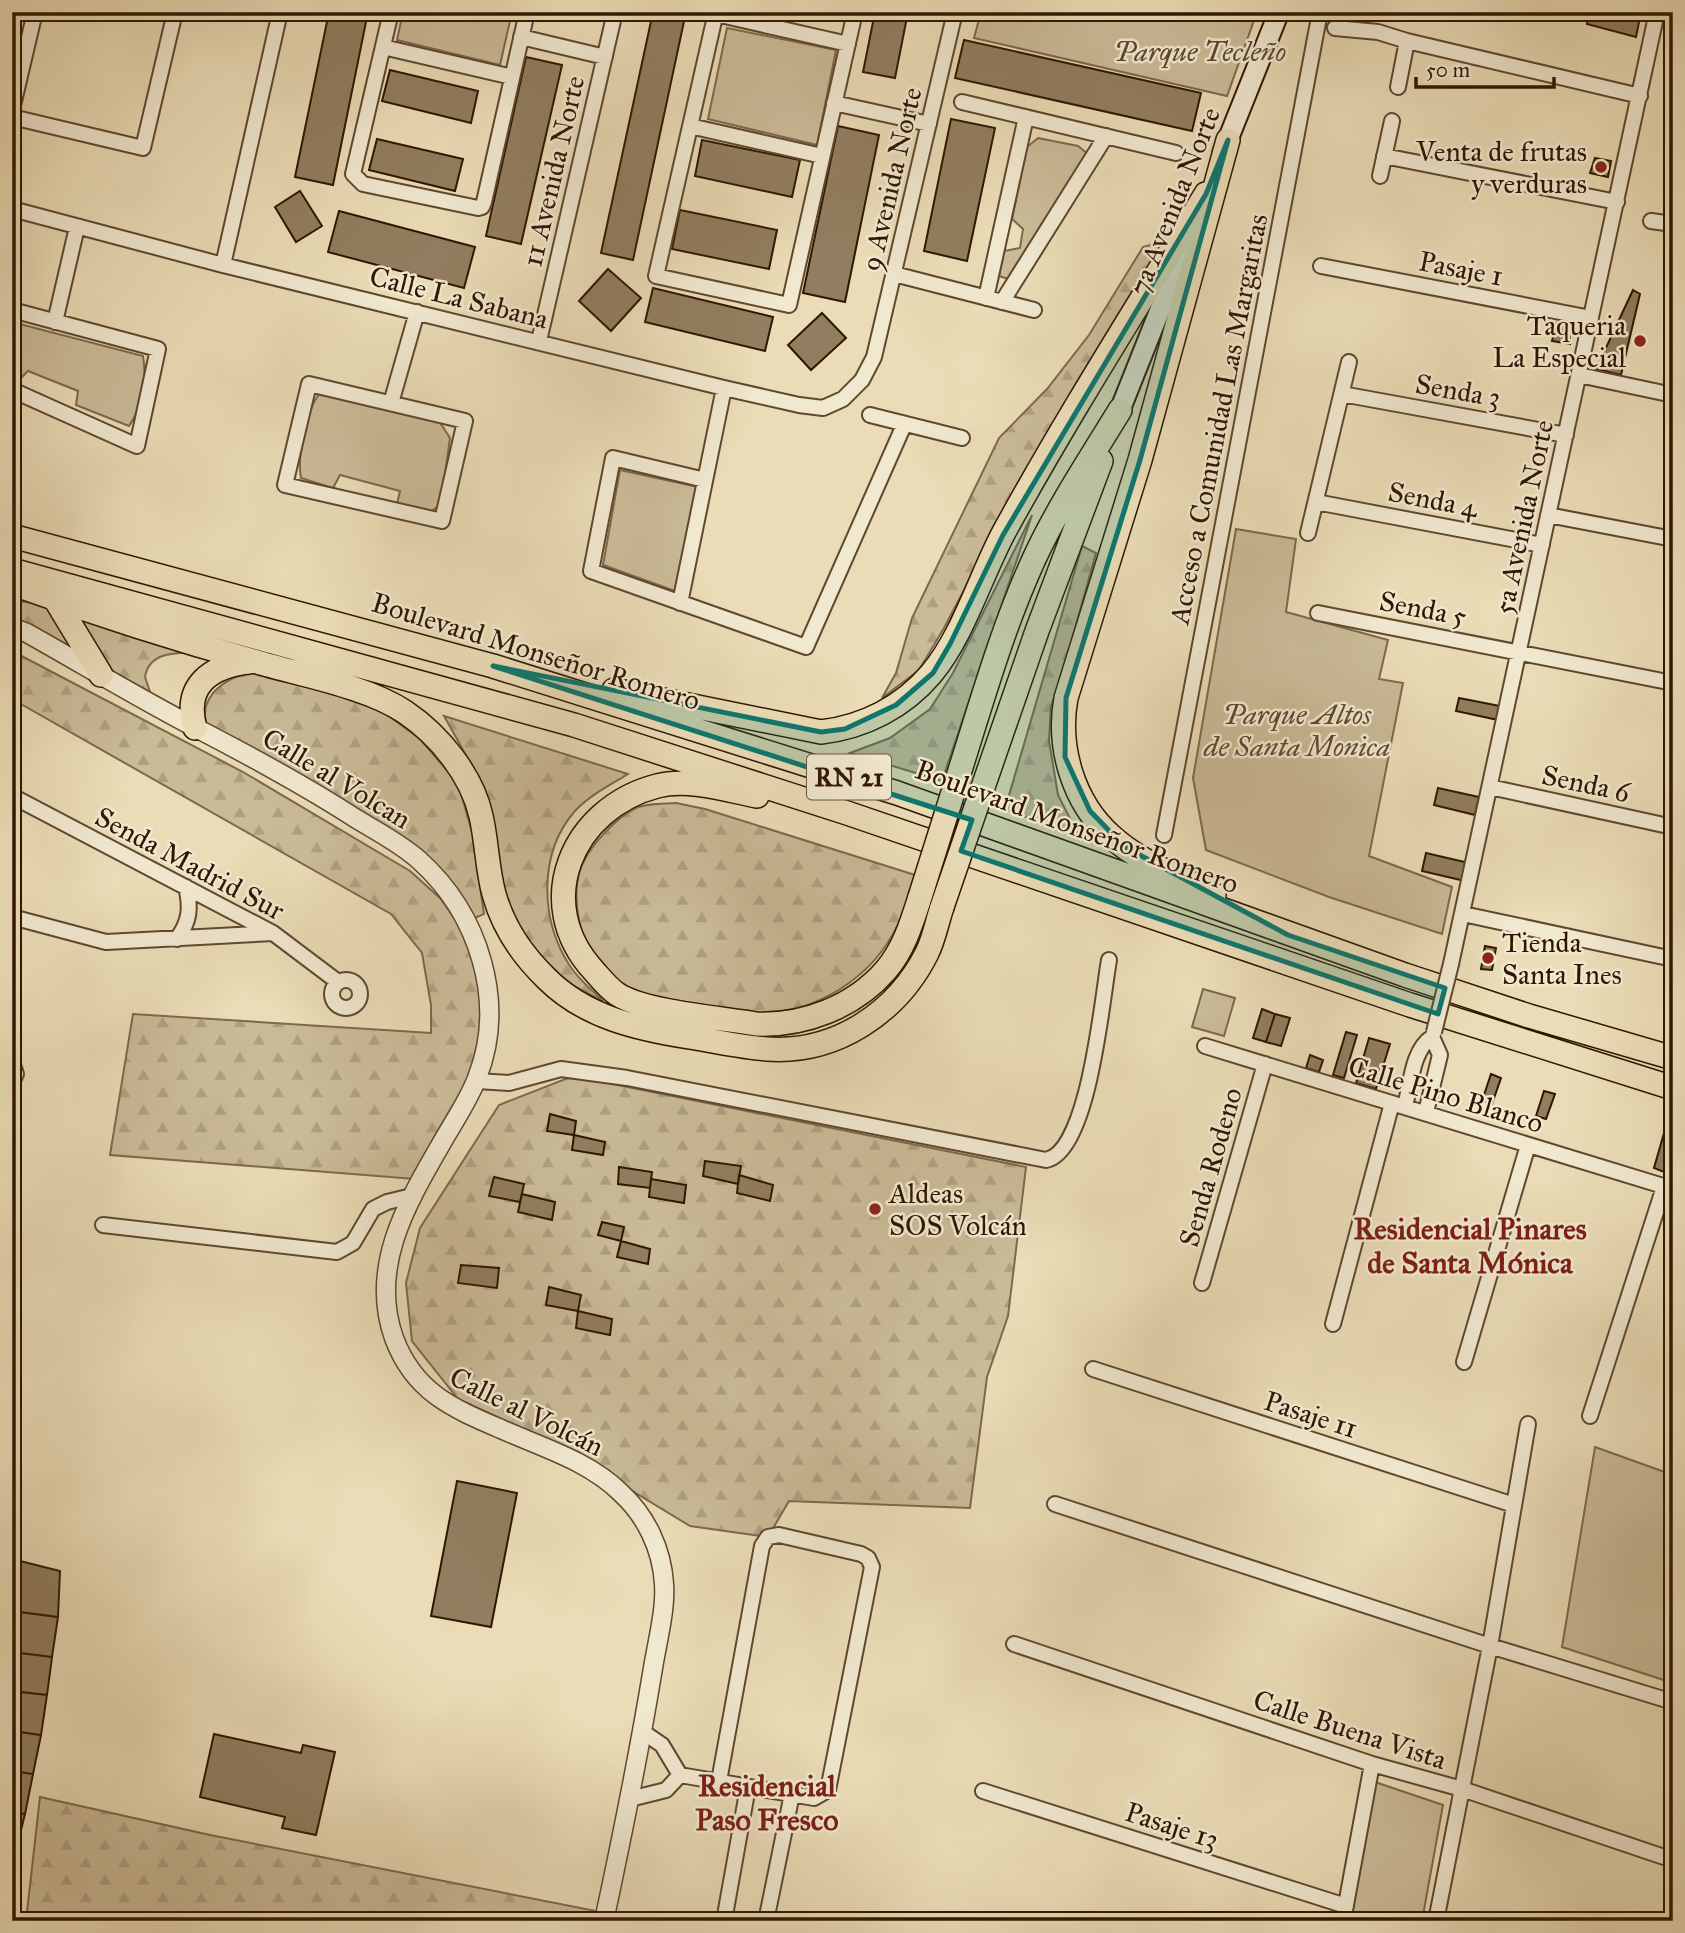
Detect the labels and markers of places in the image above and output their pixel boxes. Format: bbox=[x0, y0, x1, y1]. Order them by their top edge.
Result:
place label: Venta de frutas y verduras bbox=[1415, 134, 1587, 201]
marker: Venta de frutas y verduras bbox=[1593, 159, 1609, 175]
place label: Taqueria La Especial bbox=[1493, 308, 1626, 375]
marker: Taqueria La Especial bbox=[1632, 333, 1648, 349]
place label: Tienda Santa Ines bbox=[1502, 925, 1622, 992]
marker: Tienda Santa Ines bbox=[1480, 950, 1496, 966]
place label: Aldeas SOS Volcán bbox=[888, 1176, 1027, 1243]
marker: Aldeas SOS Volcán bbox=[867, 1201, 883, 1217]

